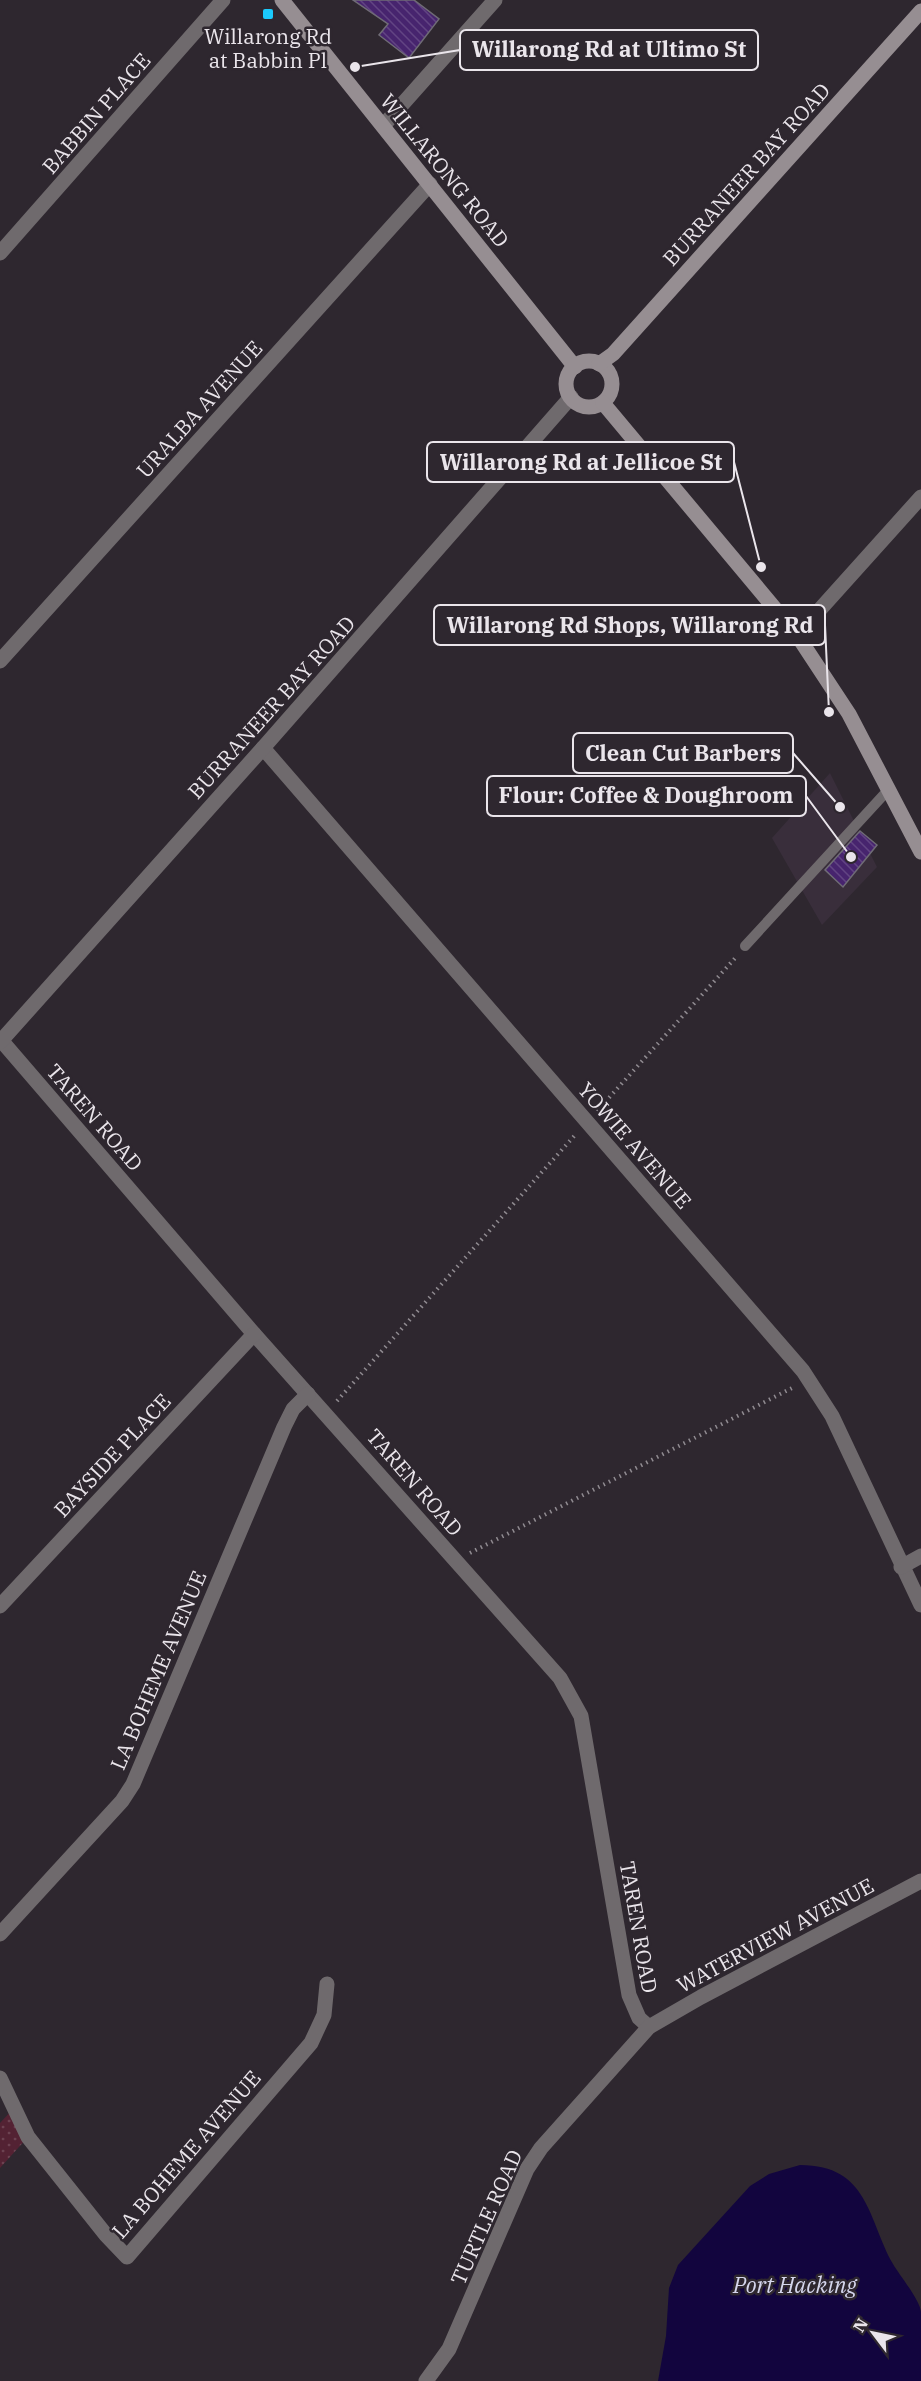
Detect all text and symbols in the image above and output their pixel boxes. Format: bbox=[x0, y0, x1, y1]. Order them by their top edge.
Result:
marker: Willarong Rd at Babbin Pl bbox=[261, 7, 275, 21]
place label: Willarong Rd at Babbin Pl bbox=[204, 22, 332, 74]
callout: Willarong Rd at Ultimo St bbox=[460, 30, 758, 70]
text: Willarong Rd at Ultimo St bbox=[472, 34, 746, 63]
street label: BABBIN PLACE bbox=[36, 47, 156, 179]
street label: BURRANEER BAY ROAD bbox=[656, 76, 836, 272]
street label: WILLARONG ROAD bbox=[374, 87, 516, 253]
street label: URALBA AVENUE bbox=[130, 334, 268, 484]
callout: Willarong Rd at Jellicoe St bbox=[427, 442, 734, 482]
text: Willarong Rd at Jellicoe St bbox=[440, 447, 722, 476]
callout: Willarong Rd Shops, Willarong Rd bbox=[434, 605, 825, 645]
street label: BURRANEER BAY ROAD bbox=[181, 609, 361, 805]
text: Willarong Rd Shops, Willarong Rd bbox=[447, 610, 813, 639]
callout: Clean Cut Barbers bbox=[573, 733, 793, 773]
text: Clean Cut Barbers bbox=[585, 738, 781, 767]
callout: Flour: Coffee & Doughroom bbox=[487, 776, 806, 816]
text: Flour: Coffee & Doughroom bbox=[499, 780, 793, 809]
street label: TAREN ROAD bbox=[41, 1057, 149, 1177]
street label: YOWIE AVENUE bbox=[572, 1076, 698, 1214]
street label: BAYSIDE PLACE bbox=[47, 1387, 177, 1523]
street label: TAREN ROAD bbox=[361, 1422, 469, 1542]
street label: LA BOHEME AVENUE bbox=[103, 1566, 213, 1774]
street label: TAREN ROAD bbox=[614, 1859, 664, 1995]
street label: WATERVIEW AVENUE bbox=[672, 1871, 878, 1999]
street label: LA BOHEME AVENUE bbox=[105, 2064, 267, 2244]
street label: TURTLE ROAD bbox=[444, 2145, 528, 2289]
water label: Port Hacking bbox=[732, 2270, 858, 2299]
north arrow bbox=[843, 2303, 903, 2363]
text: N bbox=[848, 2314, 872, 2336]

